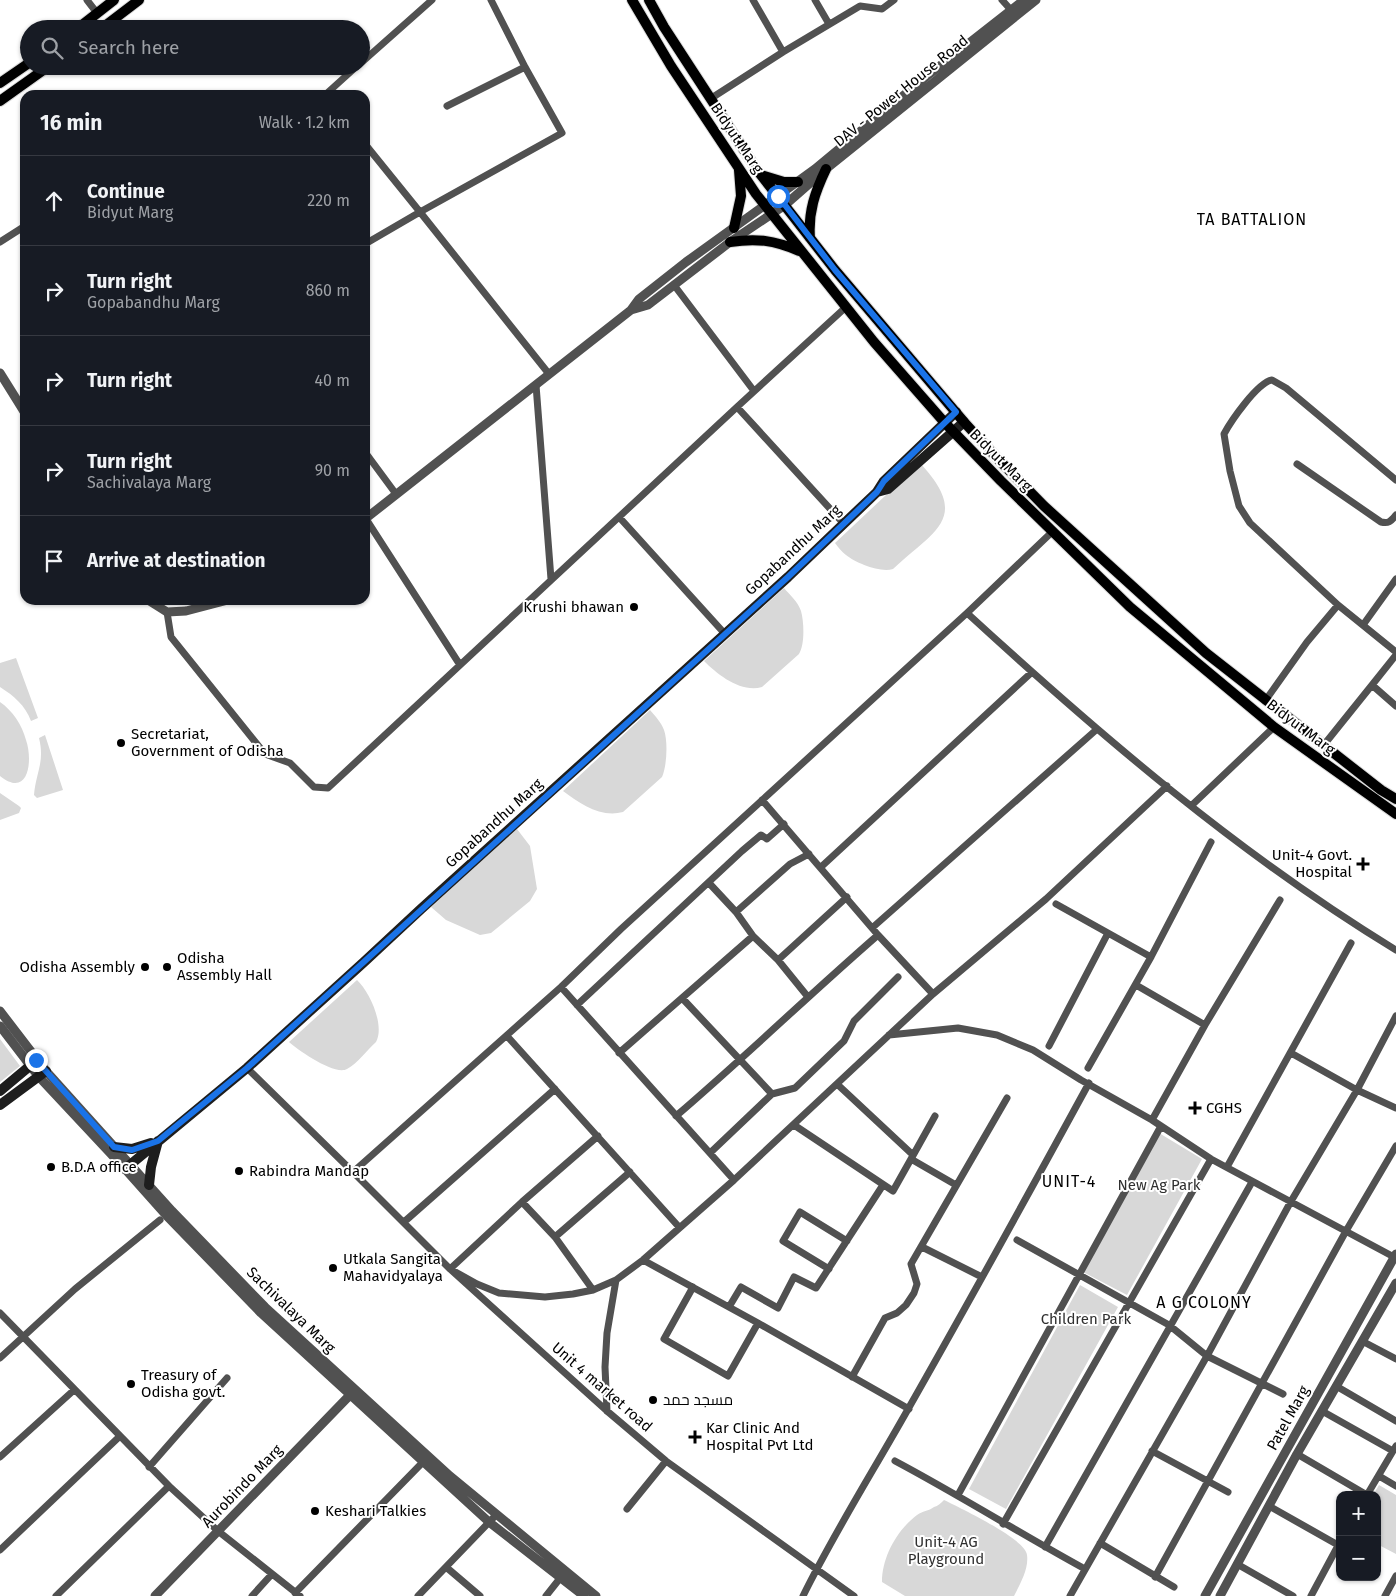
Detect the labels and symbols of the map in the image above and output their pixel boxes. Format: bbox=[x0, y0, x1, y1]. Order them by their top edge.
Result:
street label: DAV - Power House Road bbox=[830, 31, 972, 151]
street label: Bidyut Marg bbox=[707, 99, 767, 177]
route start bbox=[767, 185, 790, 208]
district label: TA BATTALION bbox=[1197, 210, 1307, 229]
street label: Bidyut Marg bbox=[966, 425, 1036, 495]
street label: Gopabandhu Marg bbox=[741, 501, 845, 599]
place label: Krushi bhawan bbox=[523, 598, 624, 616]
marker: Krushi bhawan bbox=[628, 601, 640, 613]
street label: Bidyut Marg bbox=[1263, 695, 1339, 759]
place label: Secretariat, Government of Odisha bbox=[131, 725, 284, 760]
marker: Secretariat, Government of Odisha bbox=[115, 737, 127, 749]
street label: Gopabandhu Marg bbox=[442, 775, 546, 871]
place label: Unit-4 Govt. Hospital bbox=[1272, 846, 1353, 881]
marker: Unit-4 Govt. Hospital bbox=[1356, 857, 1370, 871]
place label: Odisha Assembly Hall bbox=[177, 949, 273, 984]
place label: Odisha Assembly bbox=[19, 958, 136, 976]
marker: Odisha Assembly bbox=[139, 961, 151, 973]
marker: Odisha Assembly Hall bbox=[161, 961, 173, 973]
route end bbox=[25, 1049, 48, 1072]
place label: CGHS bbox=[1206, 1099, 1242, 1117]
marker: CGHS bbox=[1188, 1101, 1202, 1115]
place label: B.D.A office bbox=[61, 1158, 137, 1176]
marker: B.D.A office bbox=[45, 1161, 57, 1173]
place label: Rabindra Mandap bbox=[249, 1162, 369, 1180]
marker: Rabindra Mandap bbox=[233, 1165, 245, 1177]
district label: UNIT-4 bbox=[1042, 1172, 1096, 1191]
park label: New Ag Park bbox=[1117, 1176, 1201, 1194]
place label: Utkala Sangita Mahavidyalaya bbox=[343, 1250, 443, 1285]
marker: Utkala Sangita Mahavidyalaya bbox=[327, 1262, 339, 1274]
street label: Sachivalaya Marg bbox=[243, 1263, 339, 1357]
district label: A G COLONY bbox=[1156, 1293, 1252, 1312]
park label: Children Park bbox=[1041, 1310, 1131, 1328]
street label: Unit 4 market road bbox=[548, 1338, 656, 1436]
place label: Treasury of Odisha govt. bbox=[141, 1366, 225, 1401]
marker: Treasury of Odisha govt. bbox=[125, 1378, 137, 1390]
street label: Patel Marg bbox=[1263, 1382, 1313, 1453]
place label: مسجد حمد bbox=[663, 1391, 733, 1409]
marker: مسجد حمد bbox=[647, 1394, 659, 1406]
place label: Kar Clinic And Hospital Pvt Ltd bbox=[706, 1419, 813, 1454]
marker: Kar Clinic And Hospital Pvt Ltd bbox=[688, 1430, 702, 1444]
street label: Aurobindo Marg bbox=[198, 1441, 286, 1531]
place label: Keshari Talkies bbox=[325, 1502, 426, 1520]
marker: Keshari Talkies bbox=[309, 1505, 321, 1517]
park label: Unit-4 AG Playground bbox=[908, 1533, 984, 1568]

